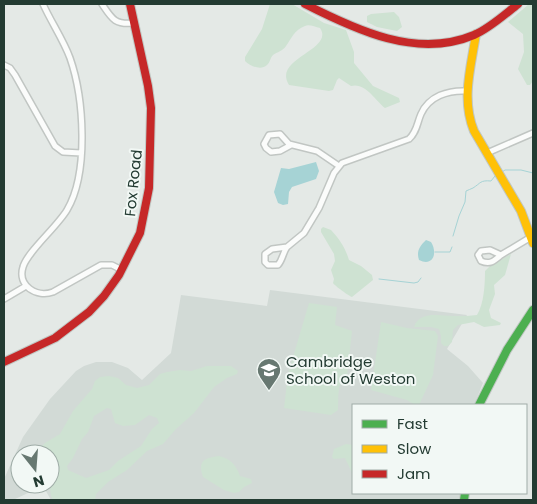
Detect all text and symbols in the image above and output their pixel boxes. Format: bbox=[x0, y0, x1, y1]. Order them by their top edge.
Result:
street label: Fox Road bbox=[119, 148, 147, 218]
place label: Cambridge School of Weston bbox=[286, 351, 415, 389]
school or university icon: Cambridge School of Weston bbox=[256, 357, 282, 391]
legend bbox=[352, 404, 527, 494]
text: Fast bbox=[397, 413, 428, 434]
text: Slow bbox=[397, 438, 432, 459]
north arrow bbox=[10, 444, 60, 494]
text: Jam bbox=[397, 463, 431, 484]
text: N bbox=[31, 470, 47, 493]

